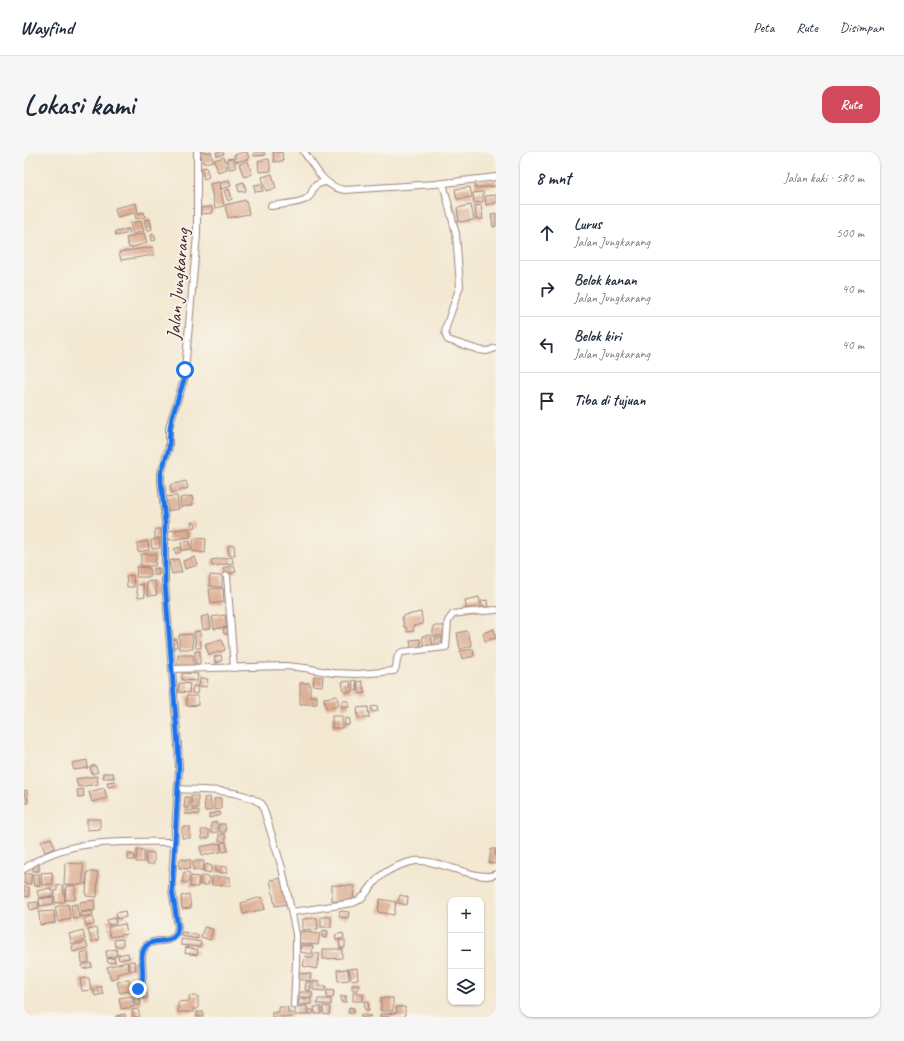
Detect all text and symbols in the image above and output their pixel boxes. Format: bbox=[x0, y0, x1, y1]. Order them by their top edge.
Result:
text: Wayfind bbox=[20, 16, 73, 40]
text: Peta bbox=[753, 19, 774, 36]
text: Rute bbox=[796, 19, 818, 36]
text: Disimpan bbox=[840, 19, 884, 36]
button: Rute bbox=[822, 86, 880, 123]
text: Lokasi kami bbox=[24, 87, 134, 122]
text: 8 mnt bbox=[536, 168, 571, 189]
text: Jalan kaki · 580 m bbox=[784, 170, 864, 186]
text: Lurus bbox=[574, 215, 602, 234]
icon: ahead bbox=[536, 222, 558, 244]
text: 500 m bbox=[836, 225, 864, 241]
street label: Jalan Jungkarang bbox=[161, 226, 195, 341]
text: Jalan Jungkarang bbox=[574, 234, 650, 250]
text: Belok kanan bbox=[574, 271, 637, 290]
icon: right bbox=[536, 278, 558, 300]
text: 40 m bbox=[842, 281, 864, 297]
text: Jalan Jungkarang bbox=[574, 290, 650, 306]
text: Belok kiri bbox=[574, 327, 621, 346]
icon: left bbox=[536, 334, 558, 356]
text: 40 m bbox=[842, 337, 864, 353]
text: Jalan Jungkarang bbox=[574, 346, 650, 362]
route start bbox=[176, 361, 194, 379]
icon: arrive bbox=[536, 390, 558, 412]
text: Tiba di tujuan bbox=[574, 391, 645, 410]
map controls bbox=[448, 897, 484, 1005]
button: + bbox=[448, 897, 484, 933]
button: − bbox=[448, 933, 484, 969]
button: layers bbox=[448, 969, 484, 1005]
route end bbox=[129, 980, 147, 998]

